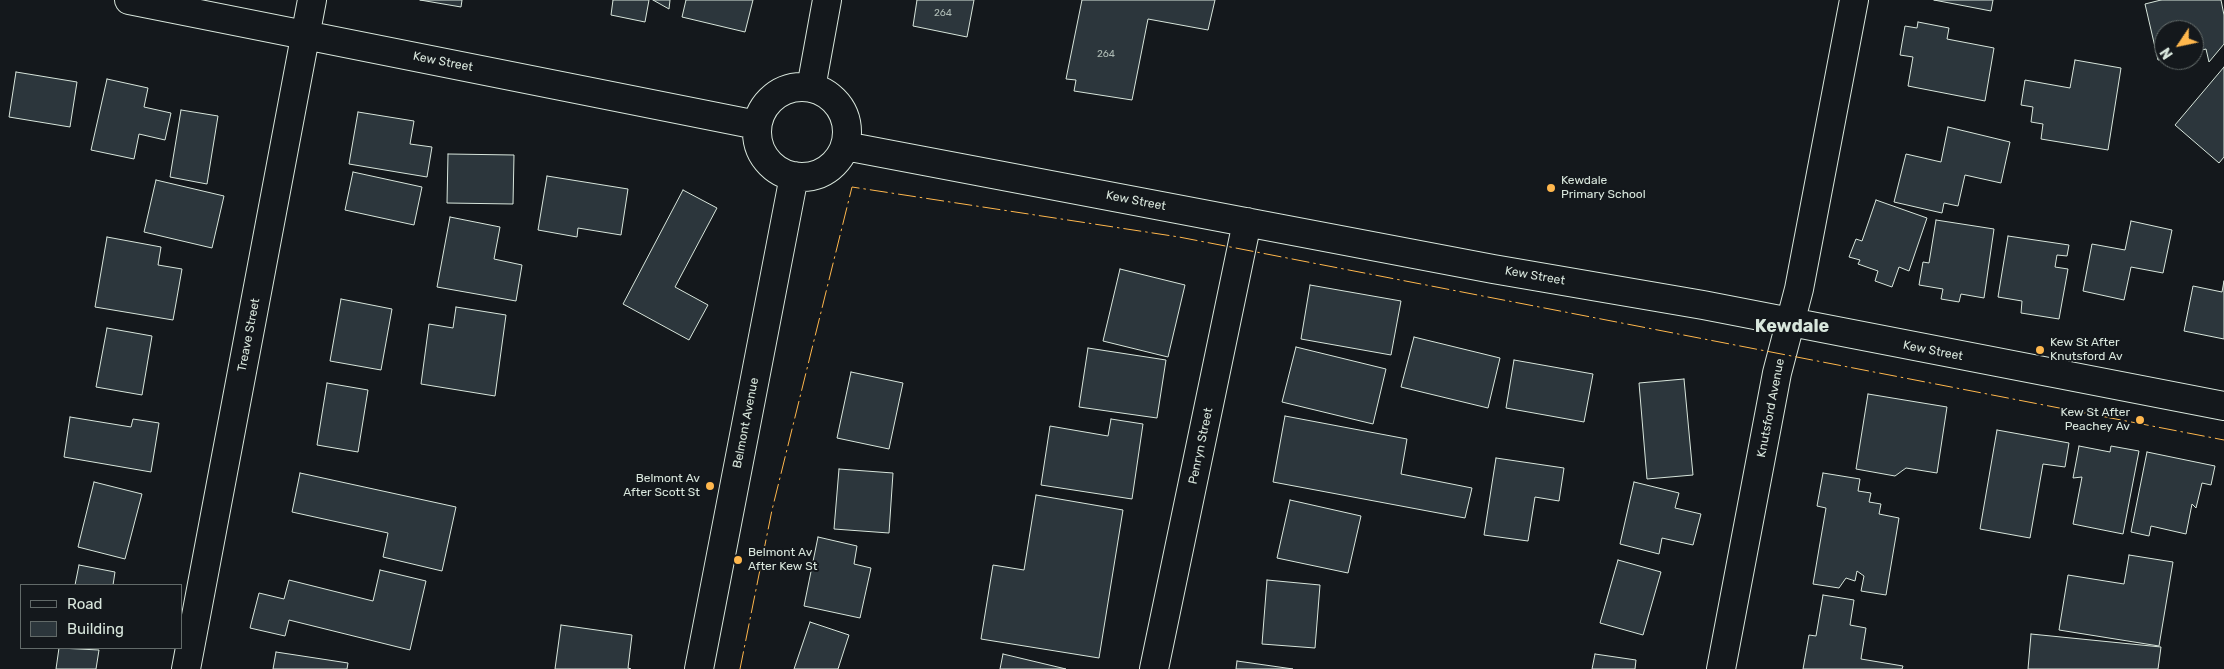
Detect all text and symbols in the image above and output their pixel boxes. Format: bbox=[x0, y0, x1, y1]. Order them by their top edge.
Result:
house number: 264 bbox=[934, 7, 952, 19]
north arrow bbox=[2154, 20, 2204, 70]
text: N bbox=[2157, 44, 2177, 62]
house number: 264 bbox=[1097, 48, 1115, 60]
street label: Kew Street bbox=[412, 49, 474, 75]
place label: Kewdale Primary School bbox=[1561, 174, 1646, 202]
marker: Kewdale Primary School bbox=[1545, 182, 1557, 194]
street label: Kew Street bbox=[1105, 188, 1167, 214]
street label: Kew Street bbox=[1504, 264, 1566, 288]
street label: Treave Street bbox=[235, 297, 263, 373]
district label: Kewdale bbox=[1755, 316, 1829, 338]
place label: Kew St After Knutsford Av bbox=[2050, 336, 2123, 364]
street label: Kew Street bbox=[1902, 338, 1964, 364]
marker: Kew St After Knutsford Av bbox=[2034, 344, 2046, 356]
street label: Knutsford Avenue bbox=[1754, 357, 1788, 459]
street label: Belmont Avenue bbox=[730, 376, 762, 470]
place label: Kew St After Peachey Av bbox=[2061, 406, 2130, 434]
street label: Penryn Street bbox=[1186, 407, 1216, 485]
marker: Kew St After Peachey Av bbox=[2134, 414, 2146, 426]
place label: Belmont Av After Scott St bbox=[623, 472, 700, 500]
marker: Belmont Av After Scott St bbox=[704, 480, 716, 492]
place label: Belmont Av After Kew St bbox=[748, 546, 817, 574]
marker: Belmont Av After Kew St bbox=[732, 554, 744, 566]
legend bbox=[20, 584, 182, 649]
text: Road bbox=[67, 595, 103, 613]
text: Building bbox=[67, 620, 124, 638]

